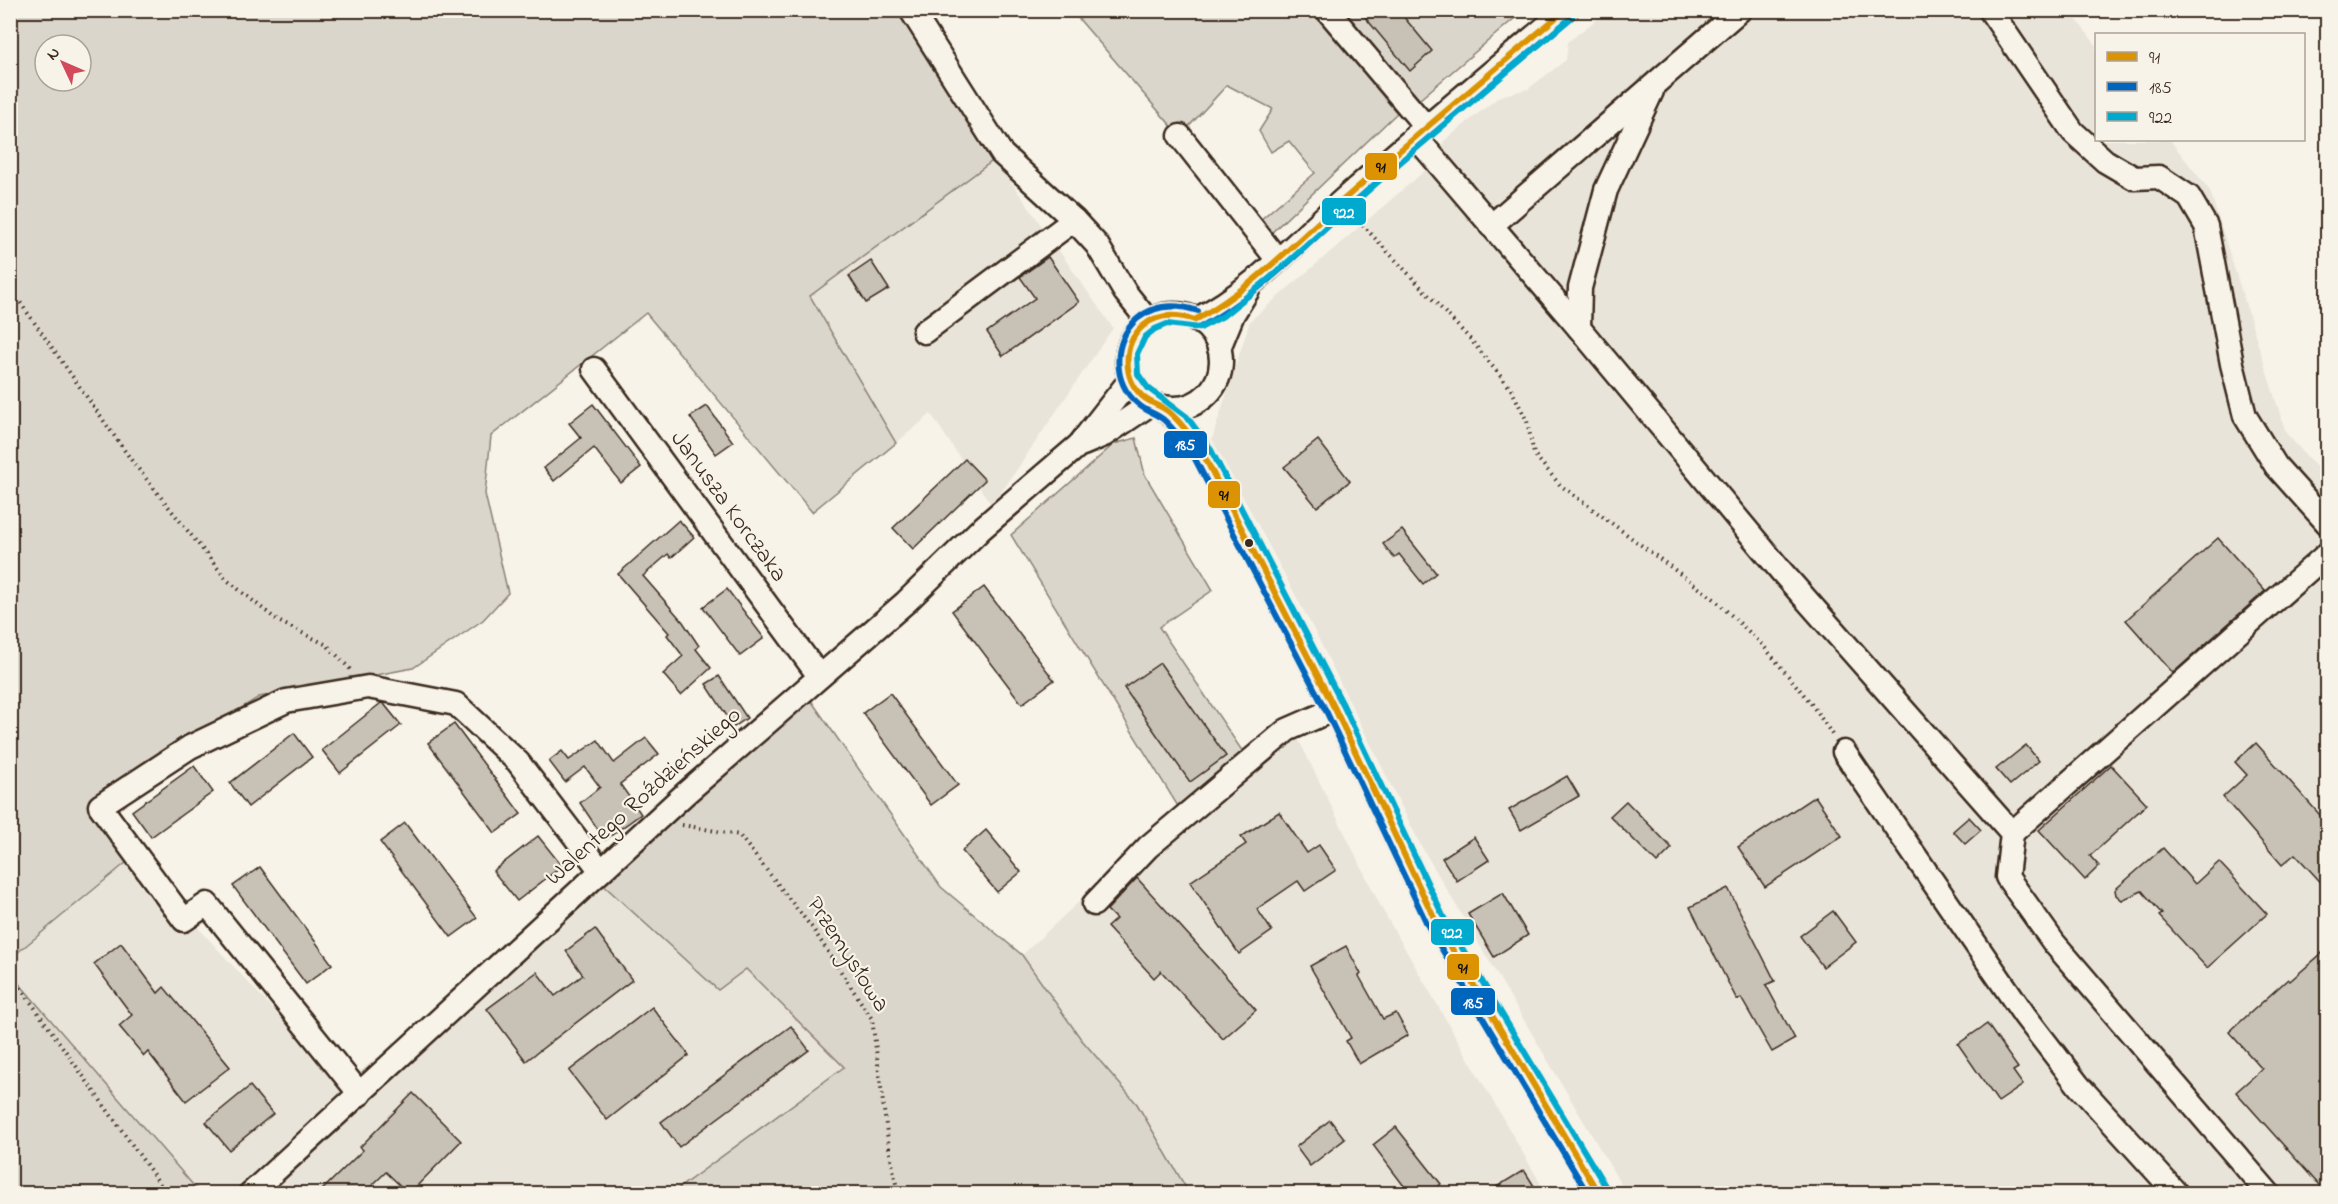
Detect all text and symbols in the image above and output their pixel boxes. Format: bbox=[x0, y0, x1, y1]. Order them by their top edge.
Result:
north arrow bbox=[33, 33, 93, 93]
legend bbox=[2095, 33, 2305, 141]
text: N bbox=[41, 42, 66, 66]
text: 91 bbox=[2149, 46, 2160, 72]
text: 185 bbox=[2149, 76, 2172, 102]
text: 922 bbox=[2149, 106, 2172, 132]
line badge: 91 bbox=[1364, 152, 1398, 181]
text: 91 bbox=[1375, 156, 1387, 180]
line badge: 922 bbox=[1321, 197, 1367, 226]
text: 922 bbox=[1333, 202, 1354, 226]
street label: Janusza Korczaka bbox=[661, 424, 795, 590]
line badge: 185 bbox=[1163, 430, 1208, 459]
text: 185 bbox=[1175, 434, 1196, 458]
line badge: 91 bbox=[1207, 480, 1241, 509]
text: 91 bbox=[1218, 484, 1230, 508]
unlabelled marker bbox=[1243, 537, 1255, 549]
street label: Walentego Roździeńskiego bbox=[538, 699, 750, 895]
street label: Przemysłowa bbox=[796, 890, 897, 1020]
line badge: 922 bbox=[1430, 918, 1475, 946]
text: 922 bbox=[1441, 922, 1462, 946]
line badge: 91 bbox=[1446, 953, 1480, 981]
text: 91 bbox=[1457, 957, 1469, 981]
line badge: 185 bbox=[1450, 987, 1496, 1016]
text: 185 bbox=[1463, 992, 1484, 1016]

